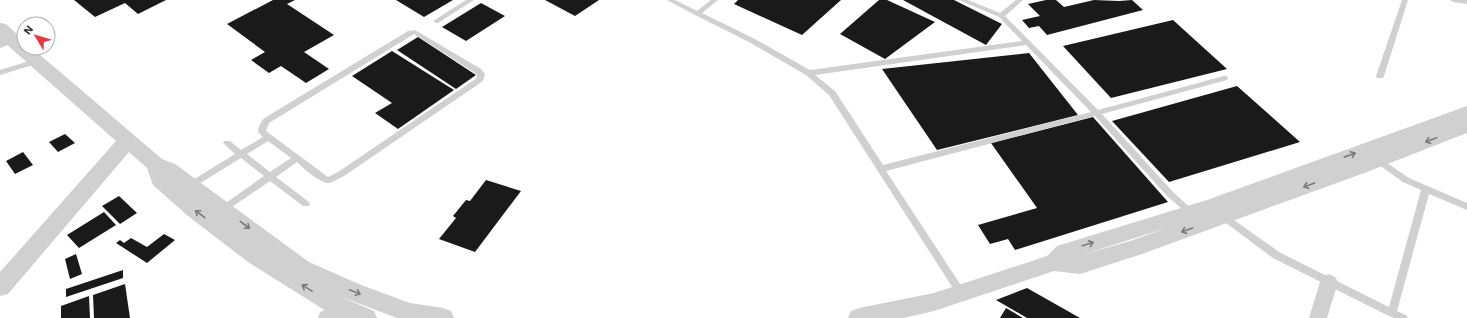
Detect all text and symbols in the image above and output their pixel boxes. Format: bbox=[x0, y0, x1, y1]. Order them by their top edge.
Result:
north arrow bbox=[16, 16, 56, 56]
text: N bbox=[21, 23, 36, 37]
one-way arrow bbox=[1425, 136, 1437, 144]
one-way arrow bbox=[1344, 151, 1356, 159]
one-way arrow bbox=[1303, 182, 1315, 190]
one-way arrow bbox=[195, 210, 206, 218]
one-way arrow bbox=[239, 221, 250, 230]
one-way arrow bbox=[1181, 226, 1193, 234]
one-way arrow bbox=[1081, 240, 1094, 247]
one-way arrow bbox=[301, 283, 313, 291]
one-way arrow bbox=[349, 289, 361, 297]

